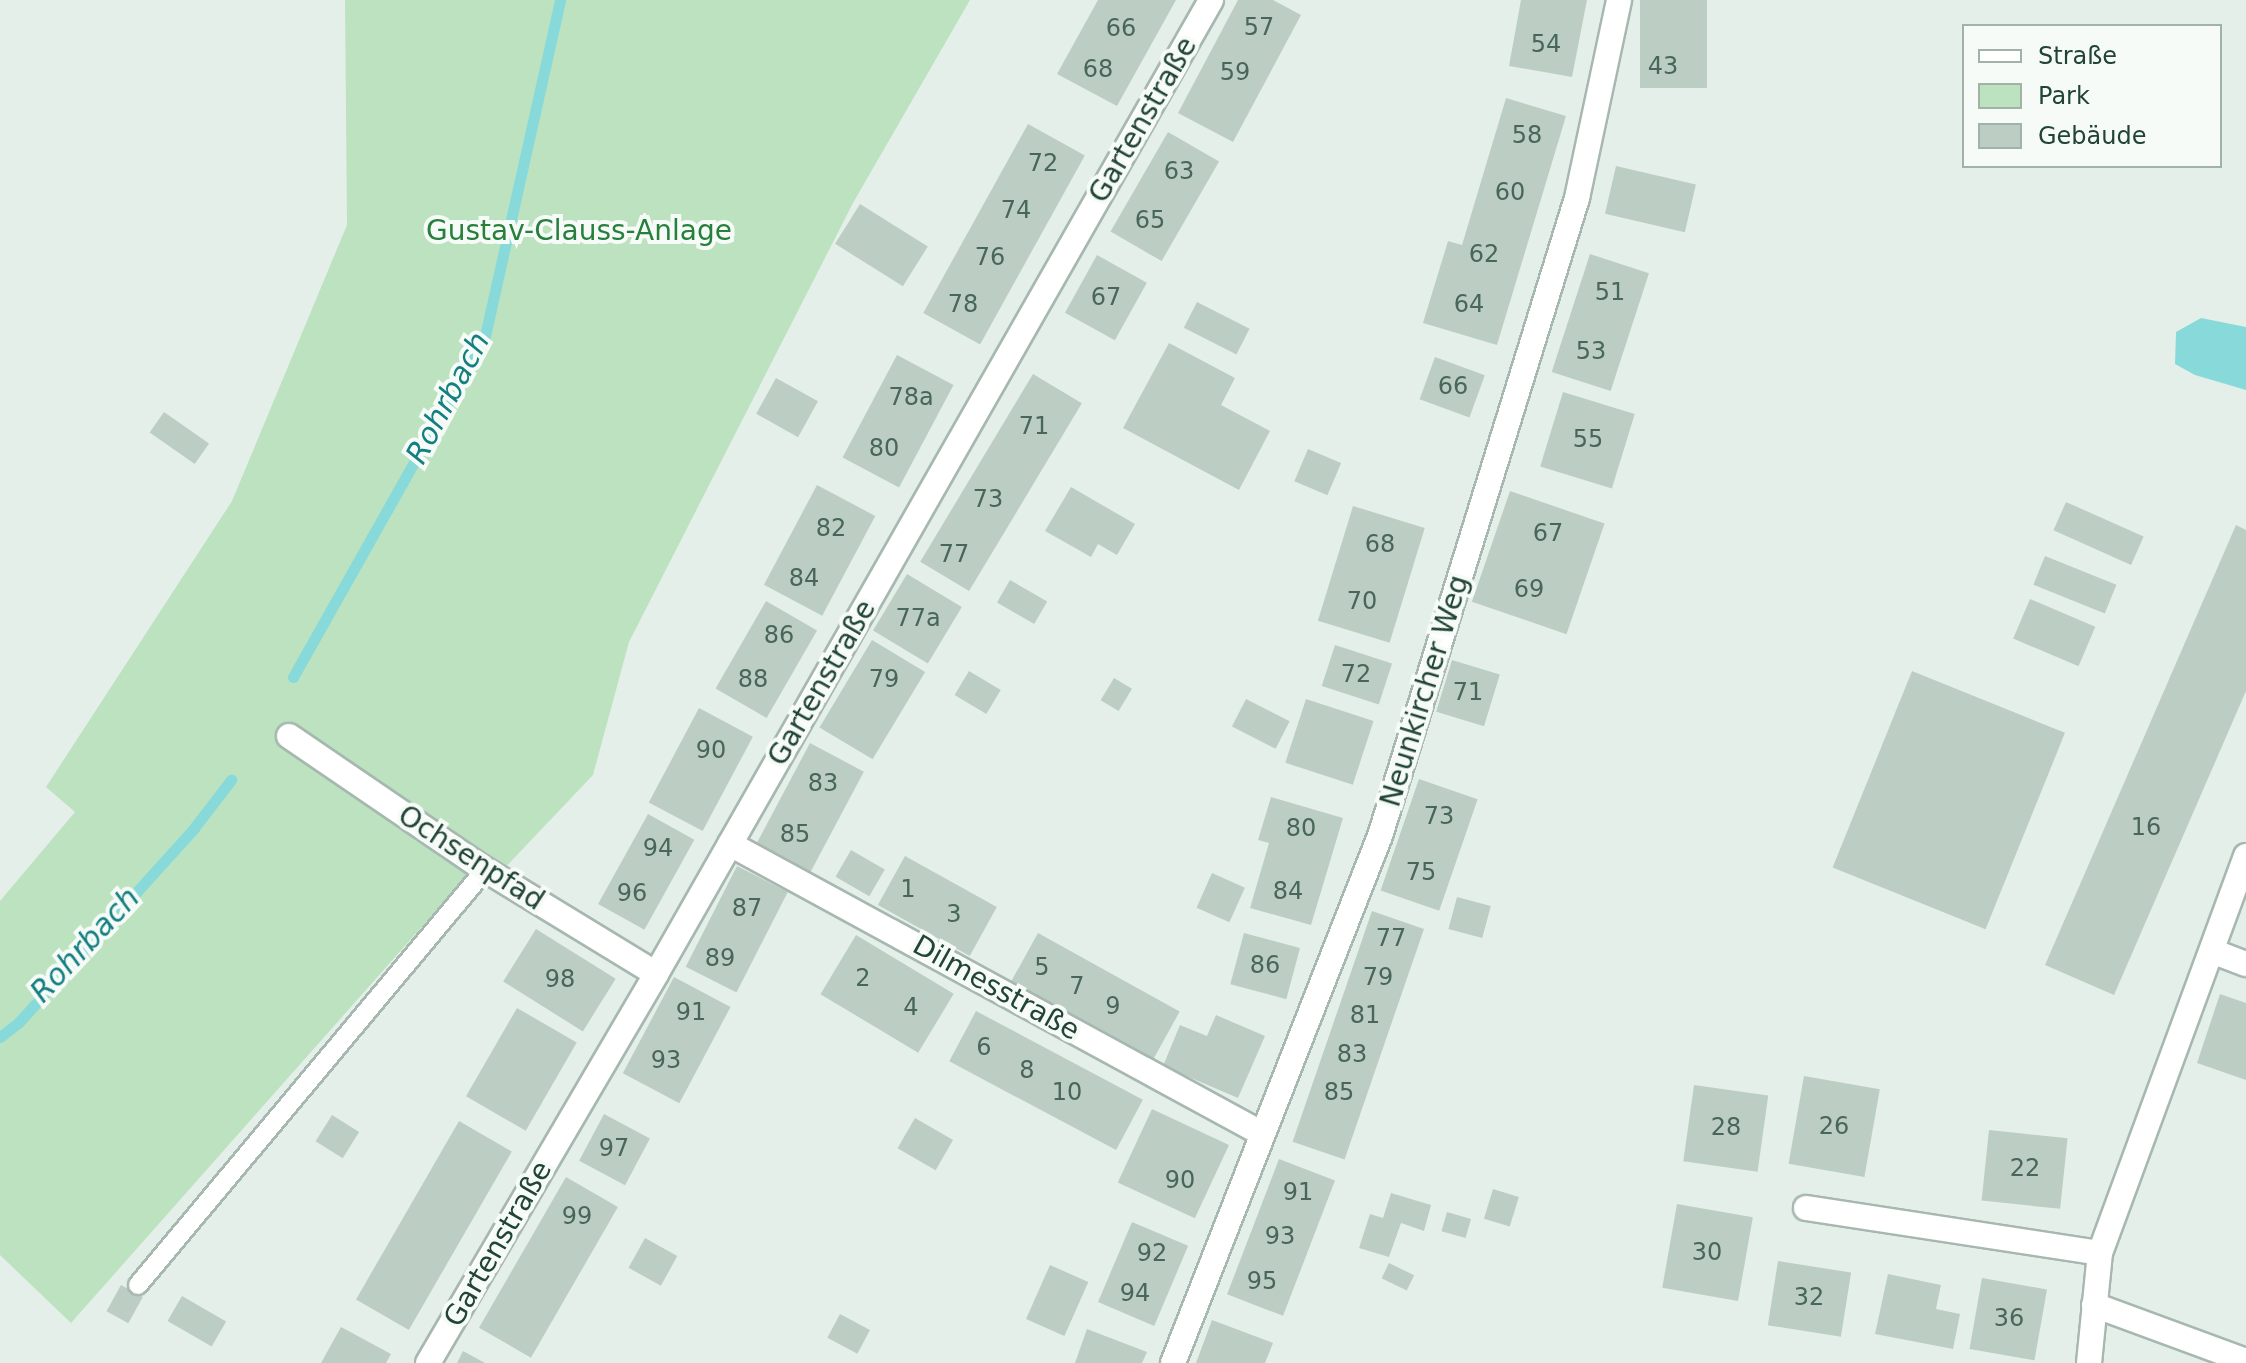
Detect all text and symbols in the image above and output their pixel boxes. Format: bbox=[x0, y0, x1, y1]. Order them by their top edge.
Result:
house number: 57 bbox=[1244, 14, 1274, 42]
house number: 66 bbox=[1106, 15, 1136, 43]
legend bbox=[1962, 24, 2222, 168]
street label: Gartenstraße bbox=[1082, 31, 1204, 209]
house number: 54 bbox=[1531, 31, 1561, 59]
text: Straße bbox=[2038, 42, 2117, 70]
house number: 43 bbox=[1648, 53, 1678, 81]
house number: 68 bbox=[1083, 56, 1113, 84]
house number: 59 bbox=[1220, 59, 1250, 87]
text: Park bbox=[2038, 82, 2090, 110]
house number: 58 bbox=[1512, 122, 1542, 150]
text: Gebäude bbox=[2038, 122, 2147, 150]
house number: 72 bbox=[1028, 150, 1058, 178]
house number: 63 bbox=[1164, 158, 1194, 186]
house number: 60 bbox=[1495, 179, 1525, 207]
house number: 74 bbox=[1001, 197, 1031, 225]
house number: 65 bbox=[1135, 207, 1165, 235]
park label: Gustav-Clauss-Anlage bbox=[426, 214, 732, 248]
house number: 62 bbox=[1469, 241, 1499, 269]
house number: 76 bbox=[975, 244, 1005, 272]
house number: 51 bbox=[1595, 279, 1625, 307]
house number: 67 bbox=[1091, 284, 1121, 312]
house number: 78 bbox=[948, 291, 978, 319]
house number: 64 bbox=[1454, 291, 1484, 319]
water label: Rohrbach bbox=[398, 326, 498, 470]
house number: 53 bbox=[1576, 338, 1606, 366]
house number: 66 bbox=[1438, 373, 1468, 401]
house number: 78a bbox=[888, 384, 934, 412]
house number: 71 bbox=[1019, 413, 1049, 441]
house number: 55 bbox=[1573, 426, 1603, 454]
house number: 80 bbox=[869, 435, 899, 463]
house number: 73 bbox=[973, 486, 1003, 514]
house number: 82 bbox=[816, 515, 846, 543]
house number: 67 bbox=[1533, 520, 1563, 548]
house number: 68 bbox=[1365, 531, 1395, 559]
house number: 77 bbox=[939, 541, 969, 569]
house number: 84 bbox=[789, 565, 819, 593]
street label: Neunkircher Weg bbox=[1374, 571, 1476, 811]
house number: 69 bbox=[1514, 576, 1544, 604]
house number: 70 bbox=[1347, 588, 1377, 616]
street label: Gartenstraße bbox=[761, 594, 883, 772]
house number: 77a bbox=[895, 605, 941, 633]
house number: 86 bbox=[764, 622, 794, 650]
house number: 72 bbox=[1341, 661, 1371, 689]
house number: 88 bbox=[738, 666, 768, 694]
house number: 79 bbox=[869, 666, 899, 694]
house number: 71 bbox=[1453, 679, 1483, 707]
house number: 90 bbox=[696, 737, 726, 765]
house number: 83 bbox=[808, 770, 838, 798]
street label: Ochsenpfad bbox=[392, 798, 550, 918]
house number: 73 bbox=[1424, 803, 1454, 831]
house number: 16 bbox=[2131, 814, 2161, 842]
house number: 80 bbox=[1286, 815, 1316, 843]
house number: 85 bbox=[780, 821, 810, 849]
house number: 94 bbox=[643, 835, 673, 863]
house number: 75 bbox=[1406, 859, 1436, 887]
house number: 1 bbox=[900, 876, 916, 904]
house number: 84 bbox=[1273, 878, 1303, 906]
water label: Rohrbach bbox=[23, 880, 147, 1010]
house number: 96 bbox=[617, 880, 647, 908]
house number: 87 bbox=[732, 895, 762, 923]
house number: 3 bbox=[946, 901, 962, 929]
house number: 77 bbox=[1376, 925, 1406, 953]
street label: Dilmesstraße bbox=[907, 928, 1085, 1048]
house number: 89 bbox=[705, 945, 735, 973]
house number: 86 bbox=[1250, 952, 1280, 980]
house number: 5 bbox=[1034, 954, 1050, 982]
house number: 79 bbox=[1363, 964, 1393, 992]
house number: 2 bbox=[855, 965, 871, 993]
house number: 98 bbox=[545, 966, 575, 994]
house number: 7 bbox=[1069, 973, 1085, 1001]
house number: 9 bbox=[1105, 993, 1121, 1021]
house number: 4 bbox=[903, 994, 919, 1022]
house number: 91 bbox=[676, 999, 706, 1027]
house number: 81 bbox=[1350, 1002, 1380, 1030]
house number: 6 bbox=[976, 1034, 992, 1062]
house number: 83 bbox=[1337, 1041, 1367, 1069]
house number: 93 bbox=[651, 1047, 681, 1075]
house number: 8 bbox=[1019, 1057, 1035, 1085]
house number: 10 bbox=[1052, 1079, 1082, 1107]
house number: 85 bbox=[1324, 1079, 1354, 1107]
house number: 26 bbox=[1819, 1113, 1849, 1141]
house number: 28 bbox=[1711, 1114, 1741, 1142]
house number: 97 bbox=[599, 1135, 629, 1163]
street label: Gartenstraße bbox=[437, 1155, 559, 1333]
house number: 22 bbox=[2010, 1155, 2040, 1183]
house number: 90 bbox=[1165, 1167, 1195, 1195]
house number: 91 bbox=[1283, 1179, 1313, 1207]
house number: 99 bbox=[562, 1203, 592, 1231]
house number: 93 bbox=[1265, 1223, 1295, 1251]
house number: 30 bbox=[1692, 1239, 1722, 1267]
house number: 92 bbox=[1137, 1240, 1167, 1268]
house number: 95 bbox=[1247, 1268, 1277, 1296]
house number: 94 bbox=[1120, 1280, 1150, 1308]
house number: 32 bbox=[1794, 1284, 1824, 1312]
house number: 36 bbox=[1994, 1305, 2024, 1333]

